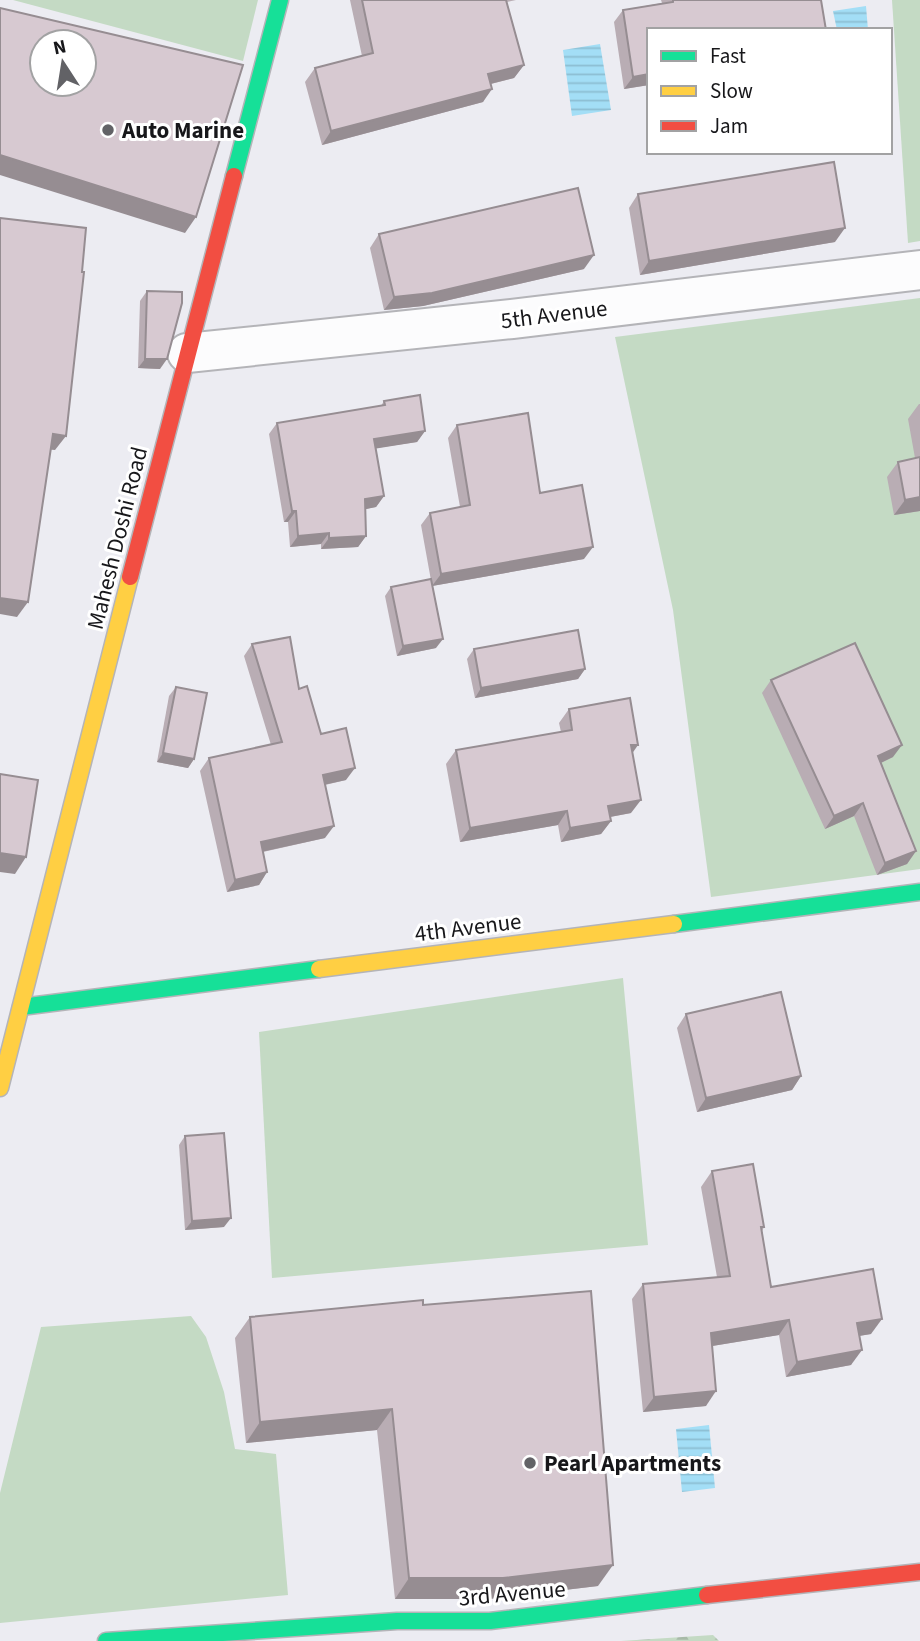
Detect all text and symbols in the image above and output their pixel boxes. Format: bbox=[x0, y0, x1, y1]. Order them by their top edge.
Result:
north arrow bbox=[28, 28, 98, 98]
legend bbox=[647, 28, 892, 154]
text: N bbox=[51, 33, 69, 62]
text: Fast bbox=[710, 41, 746, 71]
text: Slow bbox=[710, 76, 753, 106]
text: Jam bbox=[710, 111, 748, 141]
place label: Auto Marine bbox=[121, 114, 244, 147]
marker: Auto Marine bbox=[100, 122, 116, 138]
street label: 5th Avenue bbox=[499, 292, 609, 337]
street label: Mahesh Doshi Road bbox=[79, 443, 156, 633]
street label: 4th Avenue bbox=[413, 905, 523, 950]
place label: Pearl Apartments bbox=[544, 1447, 721, 1480]
marker: Pearl Apartments bbox=[522, 1455, 538, 1471]
street label: 3rd Avenue bbox=[457, 1572, 567, 1615]

